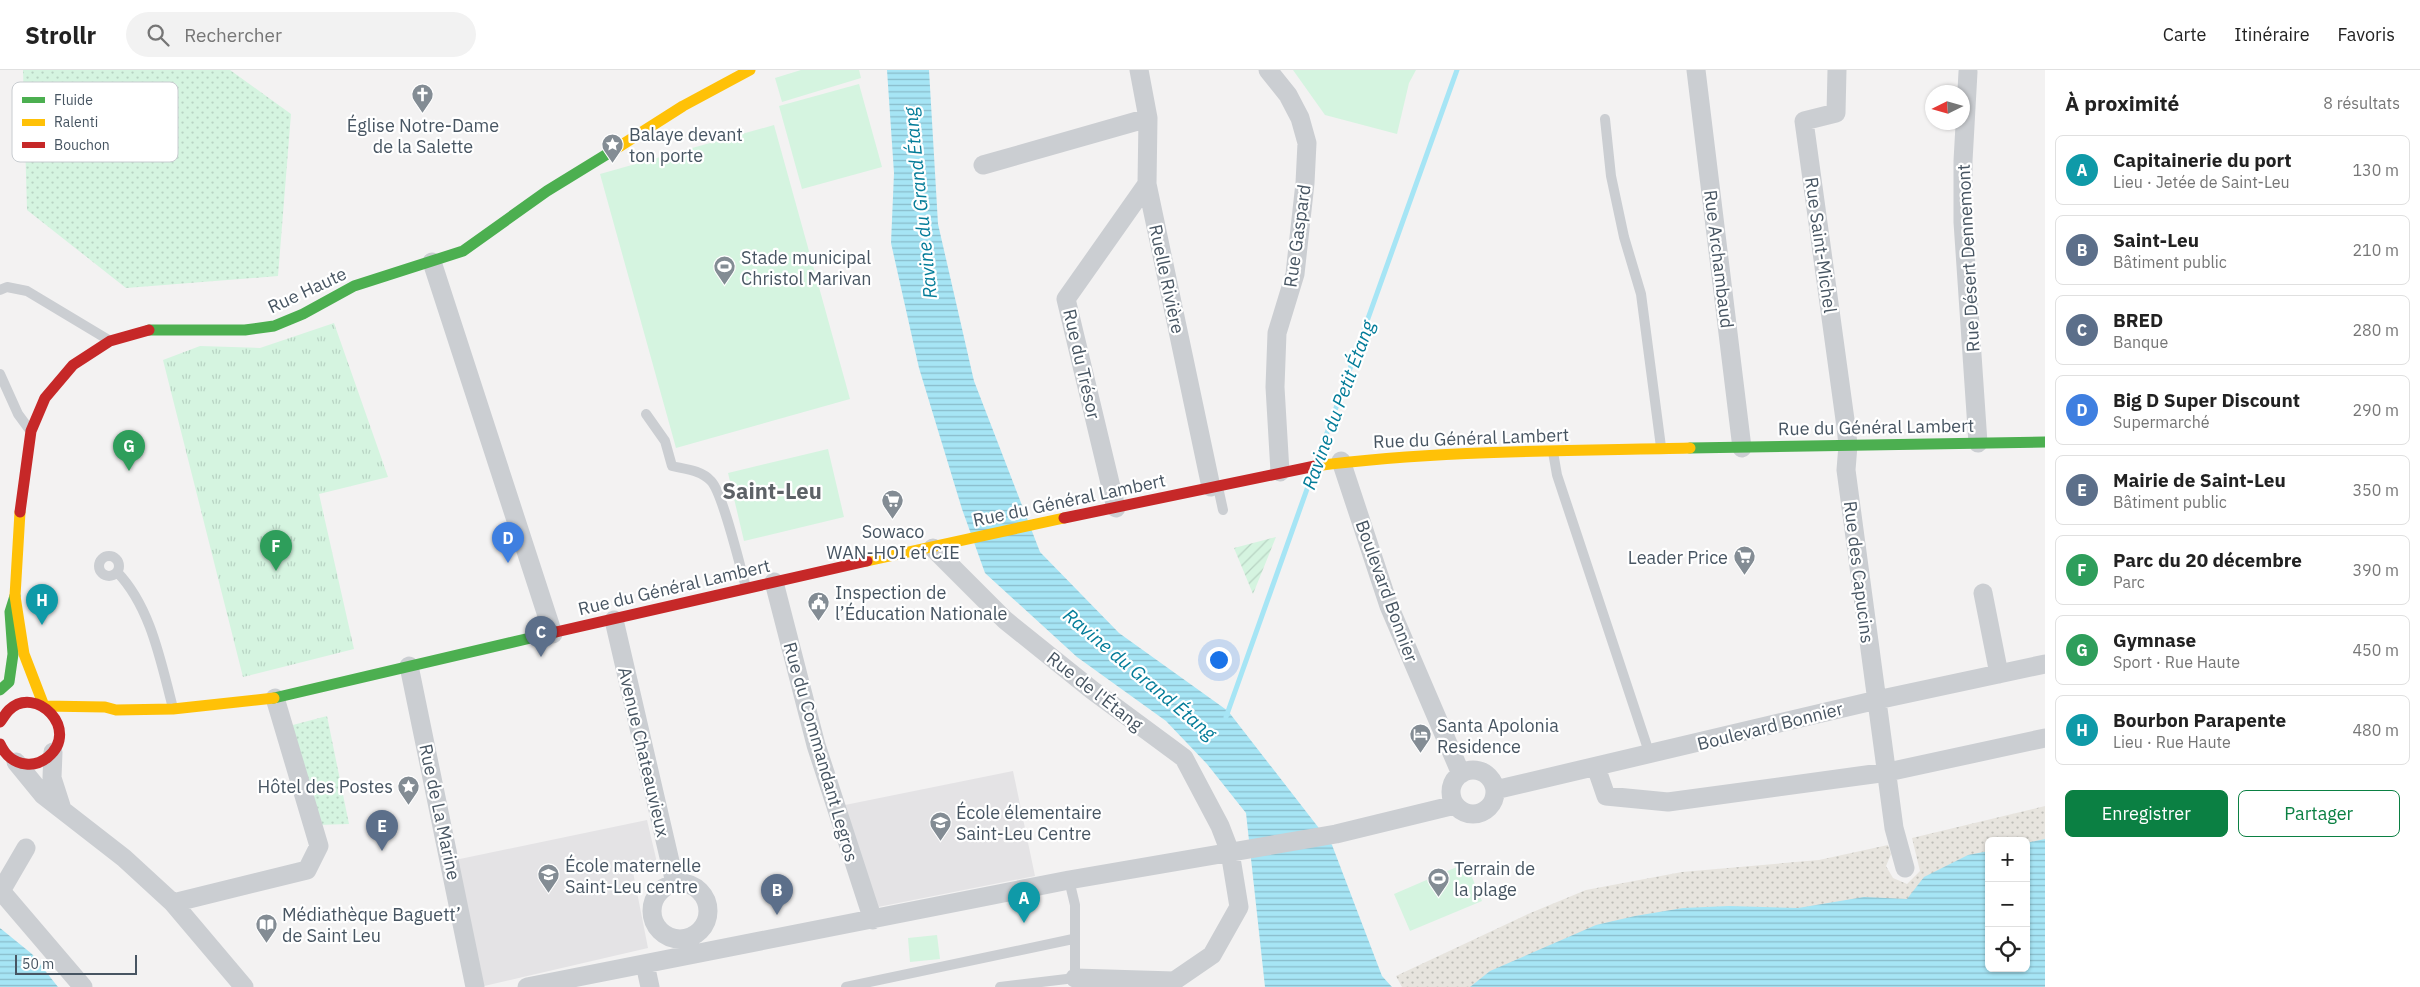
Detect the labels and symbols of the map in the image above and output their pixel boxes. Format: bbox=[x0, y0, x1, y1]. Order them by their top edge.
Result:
legend bbox=[12, 82, 178, 162]
church icon: Église Notre-Dame de la Salette bbox=[411, 83, 435, 114]
north arrow bbox=[1925, 85, 1970, 130]
text: Fluide bbox=[54, 91, 93, 109]
water label: Ravine du Grand Étang bbox=[898, 105, 942, 300]
text: Ralenti bbox=[54, 113, 98, 131]
place label: Église Notre-Dame de la Salette bbox=[347, 114, 499, 158]
place label: Balaye devant ton porte bbox=[629, 123, 743, 167]
place icon: Balaye devant ton porte bbox=[601, 132, 625, 163]
text: Bouchon bbox=[54, 136, 110, 154]
street label: Rue Désert Dennemont bbox=[1952, 163, 1984, 353]
street label: Rue Saint-Michel bbox=[1800, 176, 1842, 315]
street label: Rue Gaspard bbox=[1278, 183, 1316, 289]
street label: Rue Archambaud bbox=[1699, 188, 1739, 330]
street label: Ruelle Rivière bbox=[1144, 222, 1190, 336]
place label: Stade municipal Christol Marivan bbox=[741, 246, 871, 290]
sports icon: Stade municipal Christol Marivan bbox=[713, 255, 737, 286]
street label: Rue Haute bbox=[264, 262, 350, 318]
street label: Rue du Trésor bbox=[1058, 307, 1106, 422]
water label: Ravine du Petit Étang bbox=[1296, 316, 1380, 493]
street label: Rue du Général Lambert bbox=[1778, 414, 1974, 440]
street label: Rue du Général Lambert bbox=[1373, 423, 1569, 453]
pin: G bbox=[113, 430, 145, 471]
street label: Rue du Général Lambert bbox=[971, 468, 1167, 532]
district label: Saint-Leu bbox=[722, 476, 822, 505]
supermarket icon: Sowaco WAN-HOI et CIE bbox=[881, 489, 905, 520]
street label: Rue des Capucins bbox=[1839, 500, 1879, 644]
street label: Boulevard Bonnier bbox=[1351, 517, 1423, 666]
place label: Sowaco WAN-HOI et CIE bbox=[826, 520, 960, 564]
pin: D bbox=[492, 522, 524, 563]
pin: F bbox=[260, 530, 292, 571]
supermarket icon: Leader Price bbox=[1732, 545, 1756, 576]
place label: Leader Price bbox=[1628, 546, 1728, 569]
street label: Rue du Général Lambert bbox=[576, 554, 772, 620]
place label: Inspection de l’Éducation Nationale bbox=[835, 581, 1008, 625]
pin: H bbox=[26, 584, 58, 625]
public building icon: Inspection de l’Éducation Nationale bbox=[807, 590, 831, 621]
water label: Ravine du Grand Étang bbox=[1059, 603, 1222, 746]
pin: C bbox=[525, 616, 557, 657]
street label: Rue du Commandant Legros bbox=[779, 639, 863, 865]
street label: Rue de l'Étang bbox=[1042, 646, 1148, 736]
your location bbox=[1206, 647, 1232, 673]
street label: Avenue Chateauvieux bbox=[613, 665, 675, 839]
street label: Boulevard Bonnier bbox=[1695, 697, 1846, 755]
place label: Santa Apolonia Residence bbox=[1437, 714, 1559, 758]
hotel icon: Santa Apolonia Residence bbox=[1409, 723, 1433, 754]
street label: Rue de La Marine bbox=[414, 742, 466, 882]
place icon: Hôtel des Postes bbox=[397, 774, 421, 805]
place label: Hôtel des Postes bbox=[257, 775, 393, 798]
place label: École élementaire Saint-Leu Centre bbox=[956, 801, 1102, 845]
pin: E bbox=[366, 810, 398, 851]
school or university icon: École élementaire Saint-Leu Centre bbox=[928, 810, 952, 841]
place label: École maternelle Saint-Leu centre bbox=[565, 854, 701, 898]
place label: Terrain de la plage bbox=[1454, 857, 1535, 901]
school or university icon: École maternelle Saint-Leu centre bbox=[537, 863, 561, 894]
sports icon: Terrain de la plage bbox=[1426, 866, 1450, 897]
pin: B bbox=[761, 874, 793, 915]
pin: A bbox=[1008, 882, 1040, 923]
place label: Médiathèque Baguett’ de Saint Leu bbox=[282, 903, 461, 947]
library icon: Médiathèque Baguett’ de Saint Leu bbox=[254, 912, 278, 943]
scale bar bbox=[15, 952, 138, 975]

